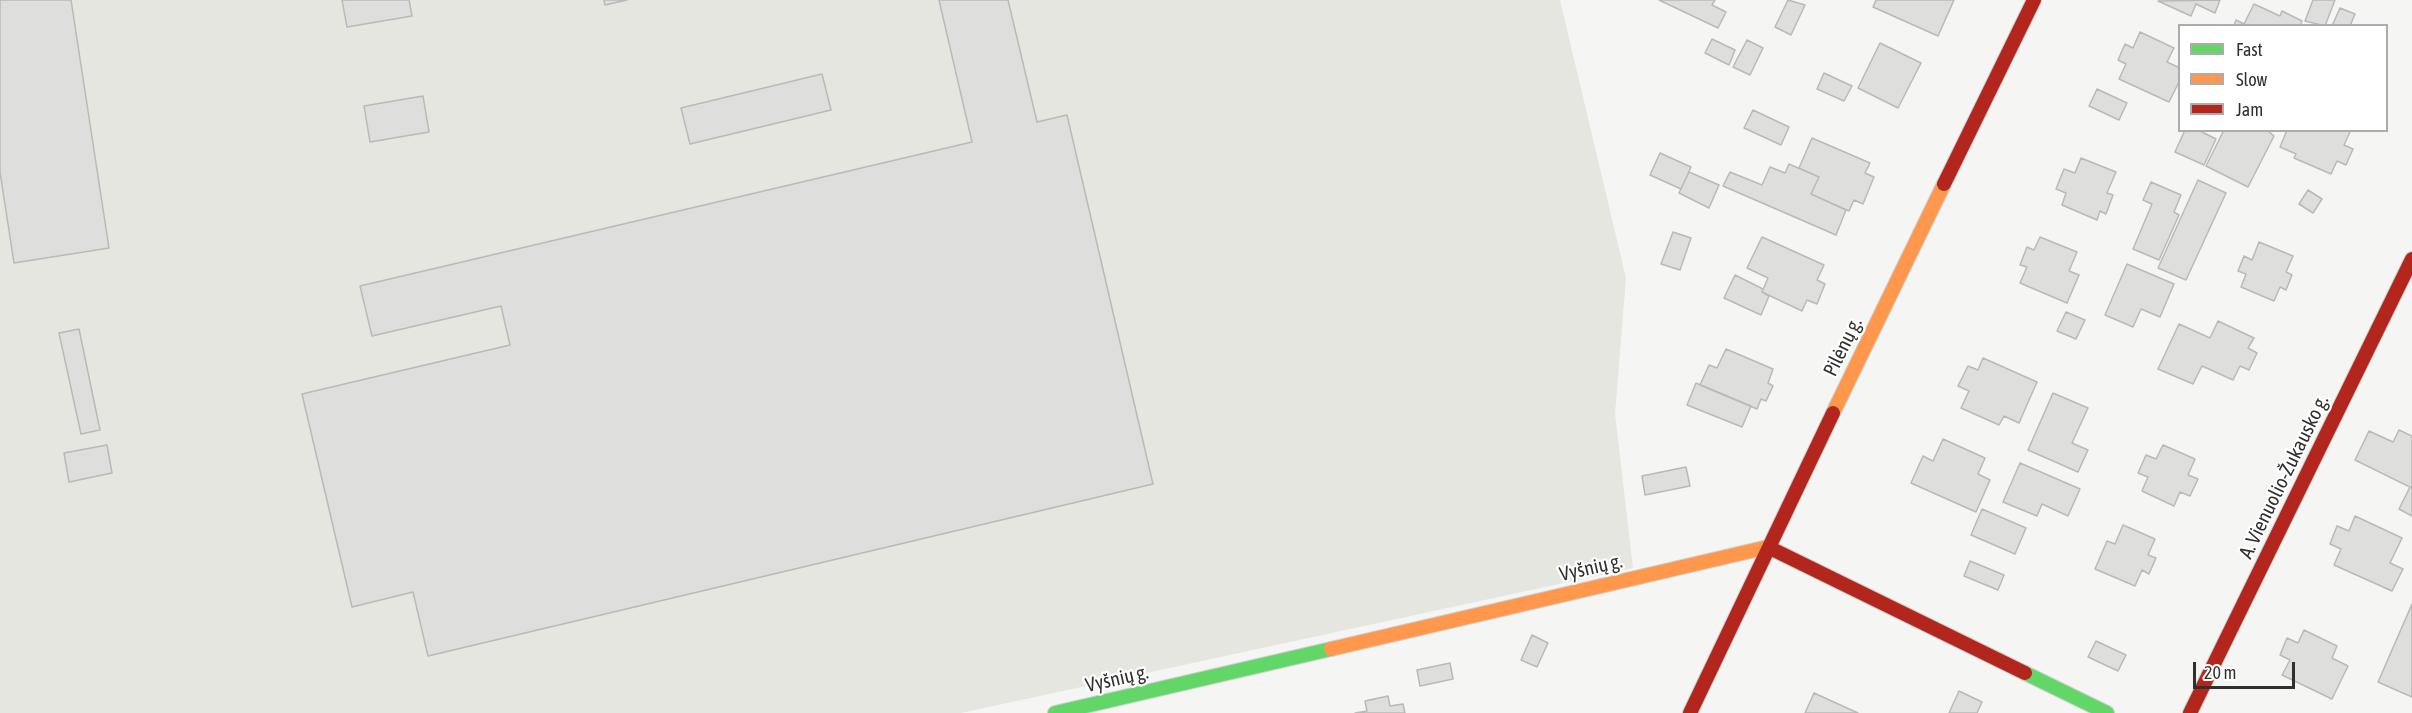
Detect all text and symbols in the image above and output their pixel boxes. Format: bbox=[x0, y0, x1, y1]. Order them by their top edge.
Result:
legend bbox=[2178, 24, 2388, 132]
text: Fast bbox=[2236, 39, 2263, 60]
text: Slow bbox=[2236, 69, 2267, 90]
text: Jam bbox=[2236, 99, 2263, 120]
street label: Pilėnų g. bbox=[1819, 314, 1867, 380]
street label: A. Vienuolio-Žukausko g. bbox=[2234, 391, 2334, 563]
street label: Vyšnių g. bbox=[1557, 549, 1625, 587]
scale bar bbox=[2196, 650, 2298, 688]
street label: Vyšnių g. bbox=[1083, 660, 1151, 698]
text: 20 m bbox=[2204, 662, 2236, 683]

